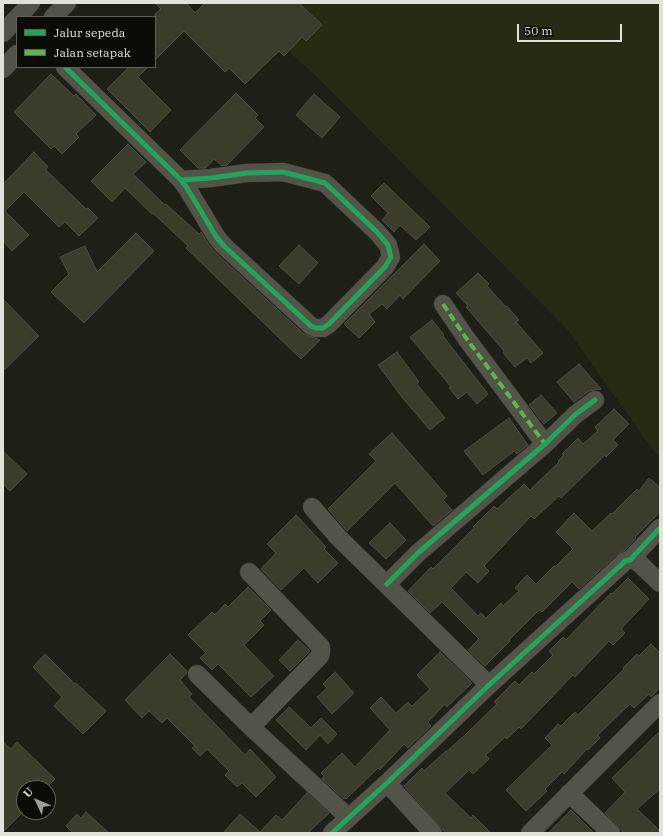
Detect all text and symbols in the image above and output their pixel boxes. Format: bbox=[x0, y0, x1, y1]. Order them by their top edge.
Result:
legend bbox=[16, 16, 156, 68]
scale bar bbox=[519, 16, 624, 42]
text: 50 m bbox=[524, 23, 553, 38]
text: Jalur sepeda bbox=[54, 25, 125, 40]
text: Jalan setapak bbox=[54, 45, 131, 60]
north arrow bbox=[16, 780, 56, 820]
text: U bbox=[20, 784, 36, 800]

